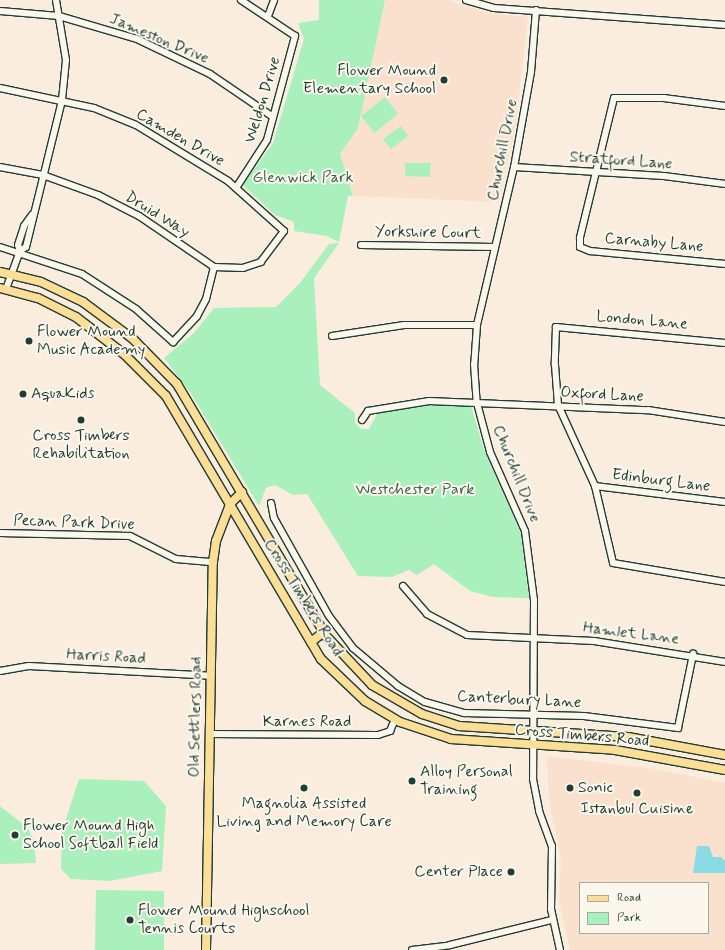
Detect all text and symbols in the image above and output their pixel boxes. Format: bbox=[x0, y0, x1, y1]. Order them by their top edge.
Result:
street label: Jameston Drive bbox=[107, 10, 211, 68]
street label: Weldon Drive bbox=[241, 55, 285, 145]
place label: Flower Mound Elementary School bbox=[303, 61, 436, 99]
marker: Flower Mound Elementary School bbox=[439, 75, 449, 85]
street label: Churchill Drive bbox=[484, 98, 522, 202]
street label: Camden Drive bbox=[133, 105, 227, 171]
street label: Stratford Lane bbox=[568, 148, 674, 174]
park label: Glenwick Park bbox=[252, 168, 354, 188]
street label: Druid Way bbox=[121, 188, 193, 242]
street label: Yorkshire Court bbox=[376, 222, 480, 244]
street label: Carnaby Lane bbox=[603, 229, 705, 257]
street label: London Lane bbox=[598, 308, 686, 334]
place label: Flower Mound Music Academy bbox=[37, 322, 145, 360]
marker: Flower Mound Music Academy bbox=[24, 336, 34, 346]
street label: Oxford Lane bbox=[559, 383, 645, 407]
place label: AquaKids bbox=[31, 384, 95, 404]
marker: AquaKids bbox=[18, 389, 28, 399]
marker: Cross Timbers Rehabilitation bbox=[76, 415, 86, 425]
street label: Churchill Drive bbox=[488, 423, 544, 525]
place label: Cross Timbers Rehabilitation bbox=[32, 426, 130, 464]
street label: Edinburg Lane bbox=[610, 465, 712, 497]
park label: Westchester Park bbox=[356, 480, 474, 500]
street label: Pecan Park Drive bbox=[14, 511, 134, 535]
street label: Cross Timbers Road bbox=[259, 536, 347, 660]
street label: Hamlet Lane bbox=[584, 619, 678, 649]
street label: Harris Road bbox=[66, 645, 146, 669]
street label: Old Settlers Road bbox=[185, 656, 207, 778]
street label: Canterbury Lane bbox=[457, 687, 581, 713]
street label: Karnes Road bbox=[263, 712, 351, 732]
street label: Cross Timbers Road bbox=[514, 721, 650, 751]
place label: Alloy Personal Training bbox=[420, 762, 514, 800]
marker: Alloy Personal Training bbox=[407, 776, 417, 786]
place label: Sonic bbox=[578, 778, 613, 798]
marker: Magnolia Assisted Living and Memory Care bbox=[299, 783, 309, 793]
marker: Sonic bbox=[565, 783, 575, 793]
marker: Istanbul Cuisine bbox=[632, 788, 642, 798]
place label: Magnolia Assisted Living and Memory Care bbox=[217, 794, 391, 832]
place label: Istanbul Cuisine bbox=[581, 799, 693, 819]
place label: Flower Mound High School Softball Field bbox=[23, 816, 158, 854]
marker: Flower Mound High School Softball Field bbox=[10, 830, 20, 840]
place label: Center Place bbox=[414, 862, 503, 882]
marker: Center Place bbox=[506, 867, 516, 877]
legend bbox=[579, 882, 709, 934]
text: Road bbox=[617, 890, 641, 906]
place label: Flower Mound Highschool Tennis Courts bbox=[138, 901, 305, 939]
text: Park bbox=[617, 910, 641, 926]
marker: Flower Mound Highschool Tennis Courts bbox=[125, 915, 135, 925]

